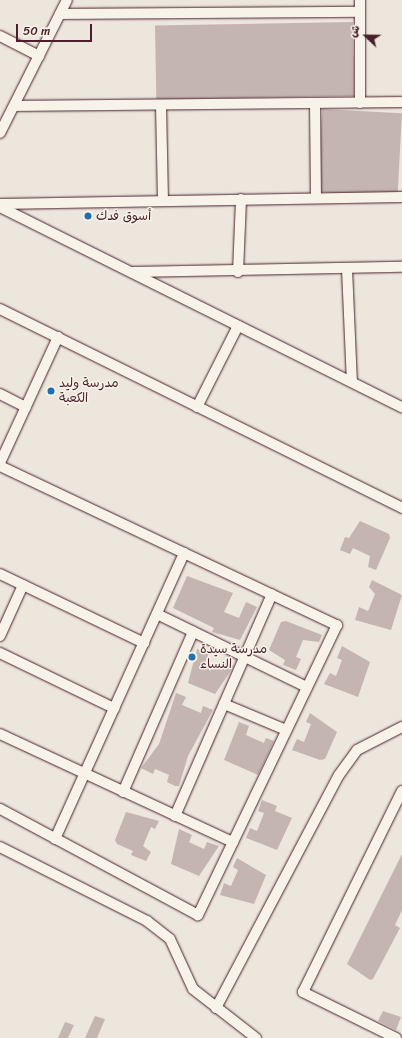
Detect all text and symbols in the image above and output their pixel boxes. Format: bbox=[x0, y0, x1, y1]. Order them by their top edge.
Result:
scale bar bbox=[18, 16, 94, 42]
north arrow bbox=[346, 16, 386, 56]
text: 50 m bbox=[23, 20, 50, 42]
text: ش bbox=[343, 22, 365, 40]
place label: أسوق فدك bbox=[96, 208, 151, 224]
marker: أسوق فدك bbox=[83, 211, 93, 221]
place label: مدرسة وليد الكعبة bbox=[59, 376, 119, 407]
marker: مدرسة وليد الكعبة bbox=[46, 386, 56, 396]
place label: مدرسة سيدة النساء bbox=[200, 642, 267, 673]
marker: مدرسة سيدة النساء bbox=[187, 652, 197, 662]

